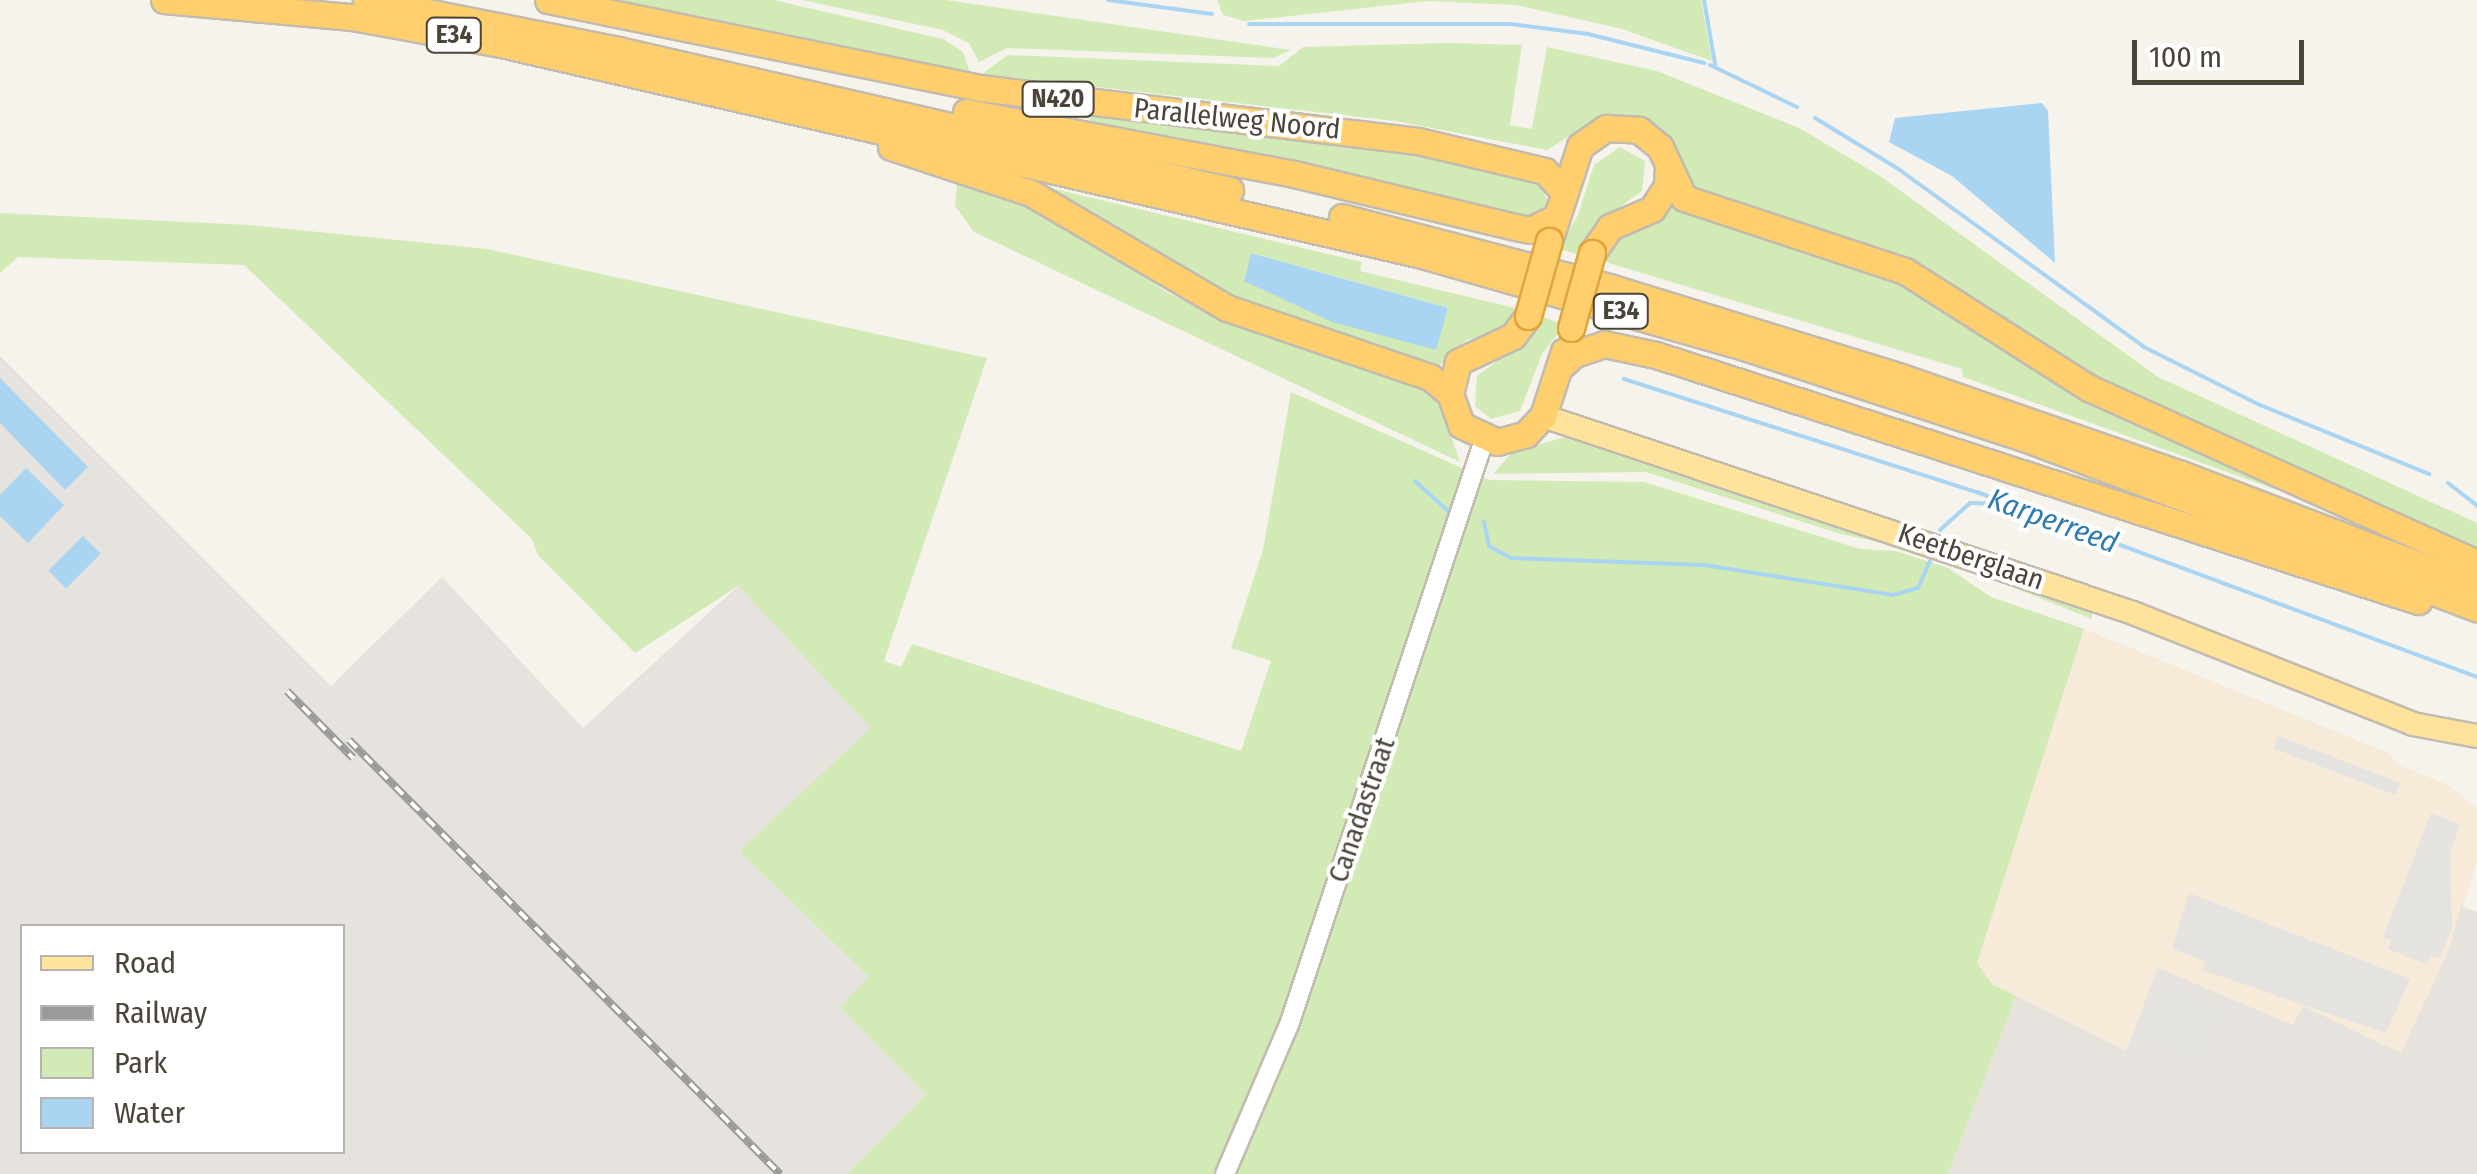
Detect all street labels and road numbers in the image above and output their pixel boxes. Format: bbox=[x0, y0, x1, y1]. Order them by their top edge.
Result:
road number: E34 bbox=[424, 15, 484, 55]
road number: N420 bbox=[1020, 79, 1096, 119]
street label: Parallelweg Noord bbox=[1132, 91, 1342, 147]
road number: E34 bbox=[1591, 291, 1651, 331]
street label: Keetberglaan bbox=[1894, 516, 2048, 598]
street label: Canadastraat bbox=[1322, 733, 1402, 887]

